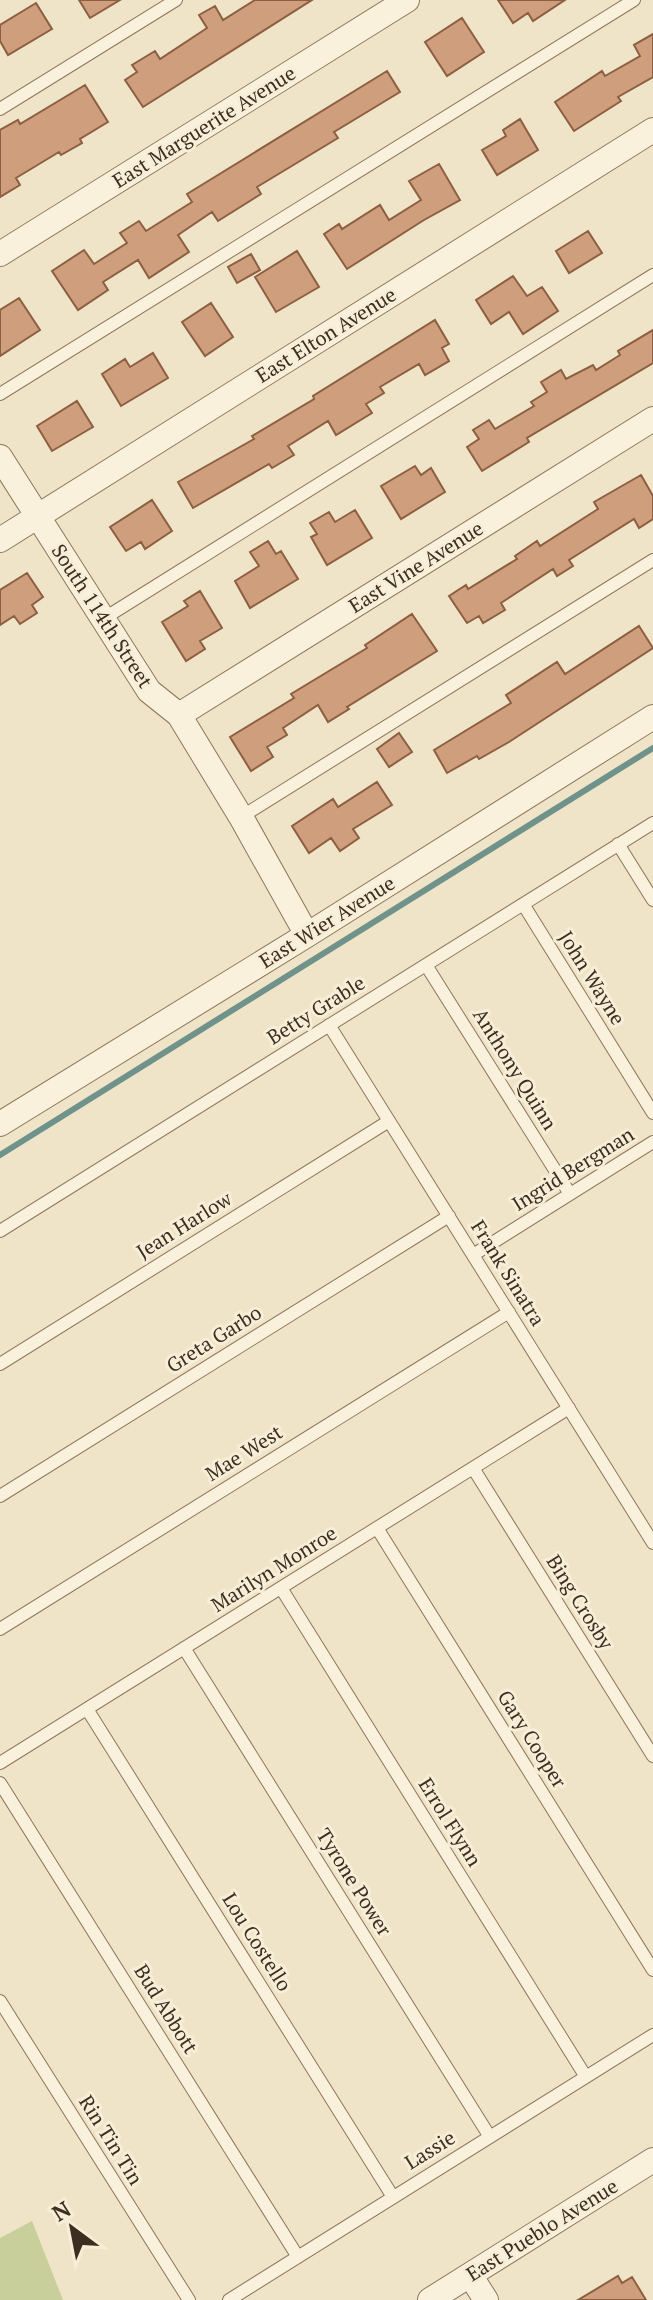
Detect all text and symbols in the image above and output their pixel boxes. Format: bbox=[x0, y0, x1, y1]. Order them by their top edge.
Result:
street label: East Marguerite Avenue bbox=[107, 59, 300, 194]
street label: East Elton Avenue bbox=[250, 281, 401, 389]
street label: East Vine Avenue bbox=[343, 514, 488, 619]
street label: South 114th Street bbox=[46, 538, 159, 693]
street label: East Wier Avenue bbox=[254, 869, 400, 974]
street label: John Wayne bbox=[553, 926, 632, 1030]
street label: Betty Grable bbox=[262, 969, 370, 1050]
street label: Anthony Quinn bbox=[467, 1003, 564, 1135]
street label: Ingrid Bergman bbox=[507, 1120, 639, 1217]
street label: Jean Harlow bbox=[131, 1184, 237, 1264]
street label: Frank Sinatra bbox=[465, 1215, 552, 1331]
street label: Greta Garbo bbox=[161, 1299, 266, 1378]
street label: Mae West bbox=[200, 1418, 288, 1487]
street label: Marilyn Monroe bbox=[206, 1519, 342, 1618]
street label: Bing Crosby bbox=[541, 1549, 621, 1655]
street label: Gary Cooper bbox=[492, 1685, 573, 1793]
street label: Errol Flynn bbox=[413, 1772, 488, 1871]
street label: Tyrone Power bbox=[311, 1823, 398, 1941]
street label: Lou Costello bbox=[217, 1887, 298, 1996]
street label: Bud Abbott bbox=[128, 1959, 205, 2059]
street label: Rin Tin Tin bbox=[73, 2090, 150, 2190]
street label: Lassie bbox=[399, 2124, 460, 2175]
street label: East Pueblo Avenue bbox=[461, 2172, 623, 2287]
north arrow bbox=[32, 2188, 112, 2268]
text: N bbox=[46, 2194, 76, 2227]

